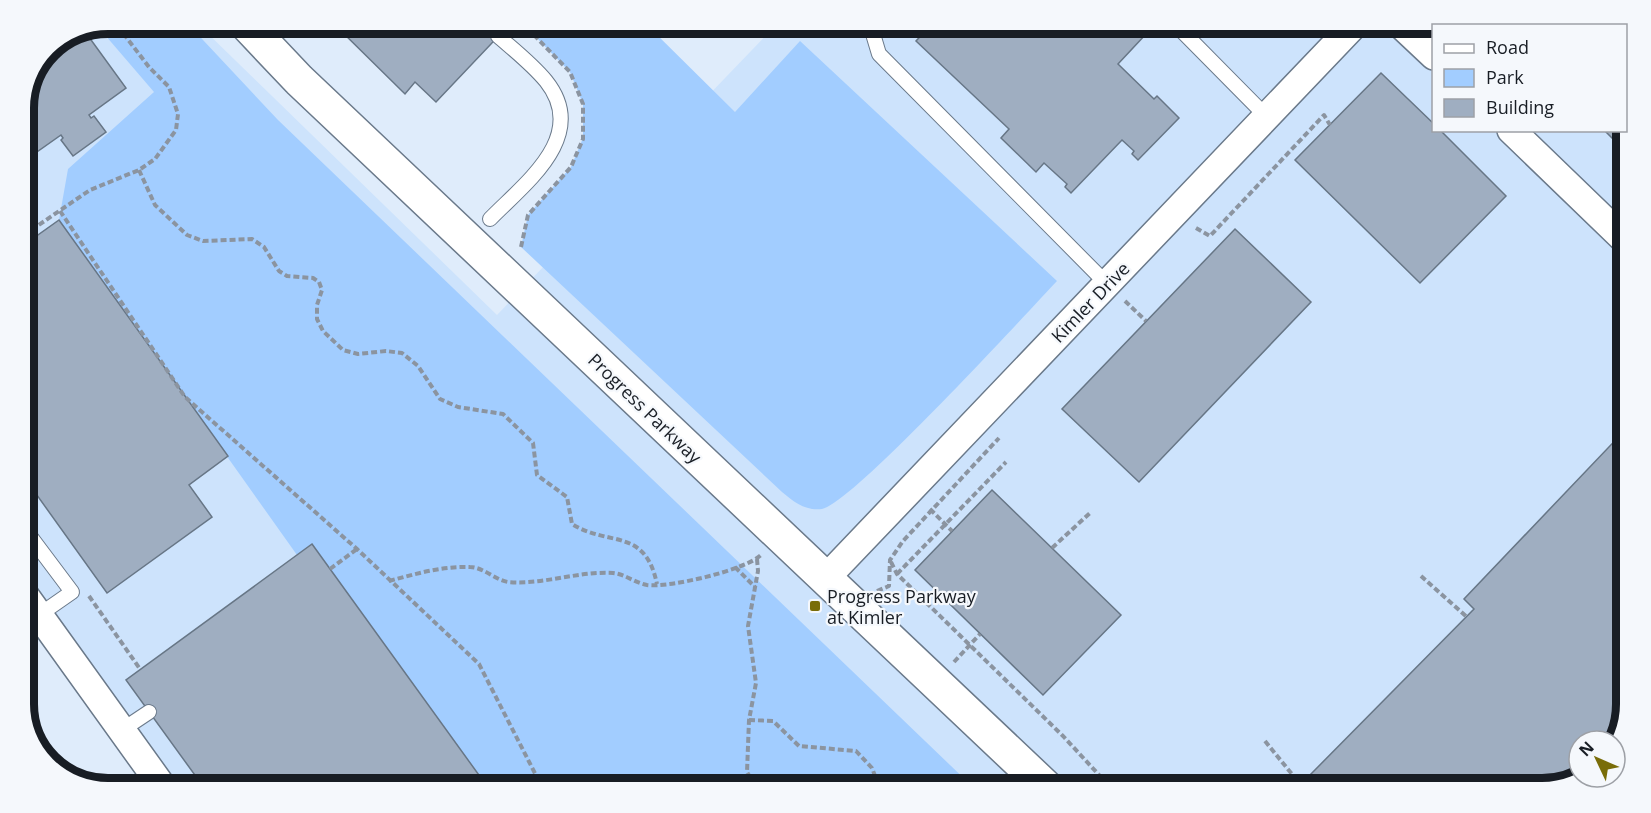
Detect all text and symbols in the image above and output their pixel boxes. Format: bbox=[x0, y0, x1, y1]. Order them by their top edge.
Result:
legend bbox=[1432, 24, 1627, 132]
text: Road bbox=[1486, 35, 1529, 59]
text: Park bbox=[1486, 65, 1524, 89]
text: Building bbox=[1486, 95, 1554, 119]
street label: Kimler Drive bbox=[1046, 257, 1134, 347]
street label: Progress Parkway bbox=[583, 348, 708, 469]
place label: Progress Parkway at Kimler bbox=[827, 584, 977, 629]
marker: Progress Parkway at Kimler bbox=[808, 599, 822, 613]
north arrow bbox=[1567, 729, 1627, 789]
text: N bbox=[1574, 736, 1599, 761]

